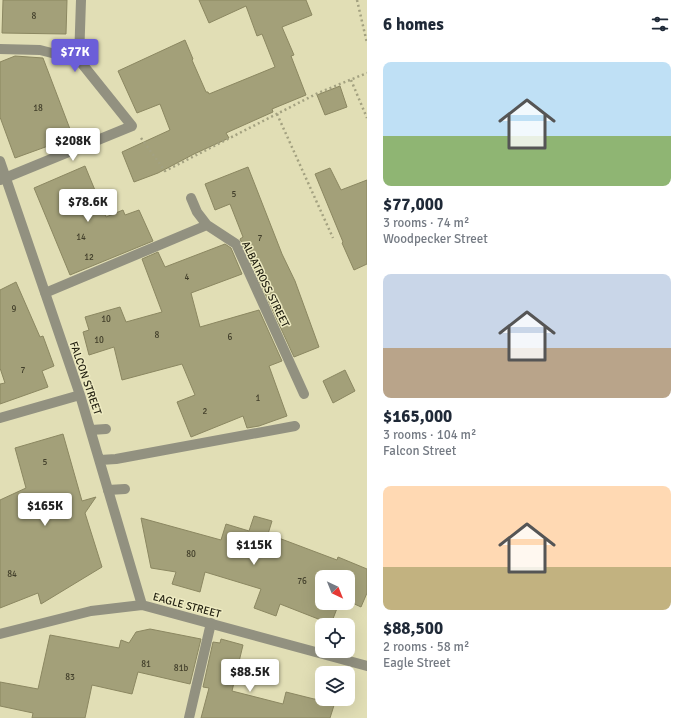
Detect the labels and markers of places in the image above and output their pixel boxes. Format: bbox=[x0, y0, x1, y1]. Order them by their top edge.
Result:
pin: $77K bbox=[51, 39, 99, 73]
pin: $208K bbox=[45, 128, 101, 162]
pin: $78.6K bbox=[55, 189, 121, 223]
pin: $165K bbox=[17, 493, 73, 527]
pin: $115K bbox=[226, 532, 282, 566]
pin: $88.5K bbox=[217, 659, 283, 693]

